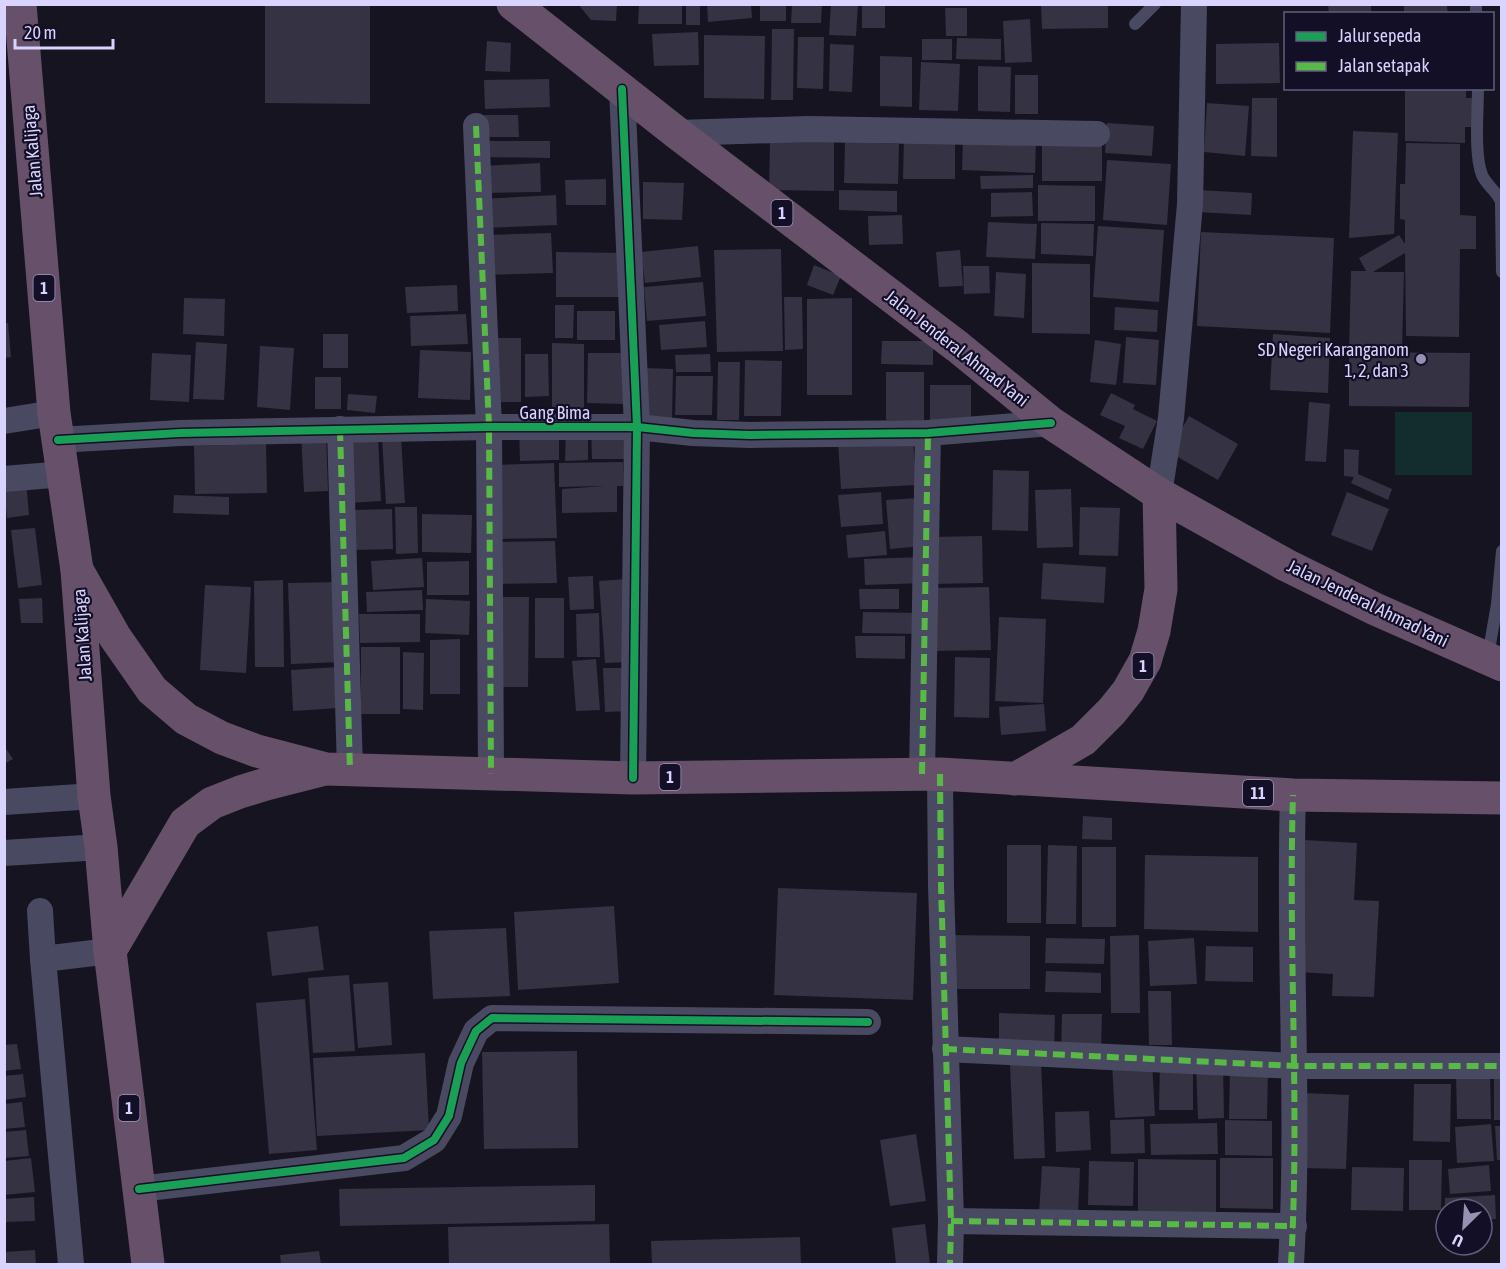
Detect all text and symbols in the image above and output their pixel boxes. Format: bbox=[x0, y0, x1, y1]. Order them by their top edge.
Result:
scale bar bbox=[15, 12, 112, 50]
legend bbox=[1284, 12, 1494, 90]
text: 20 m bbox=[24, 22, 56, 43]
text: Jalur sepeda bbox=[1338, 25, 1421, 46]
text: Jalan setapak bbox=[1338, 55, 1429, 76]
street label: Jalan Kalijaga bbox=[18, 104, 46, 198]
road number: 1 bbox=[772, 200, 792, 226]
road number: 1 bbox=[34, 275, 54, 301]
street label: Jalan Jenderal Ahmad Yani bbox=[881, 285, 1033, 411]
place label: SD Negeri Karanganom 1, 2, dan 3 bbox=[1258, 339, 1409, 381]
marker: SD Negeri Karanganom 1, 2, dan 3 bbox=[1414, 352, 1428, 366]
street label: Gang Bima bbox=[520, 402, 590, 423]
street label: Jalan Jenderal Ahmad Yani bbox=[1284, 555, 1452, 651]
street label: Jalan Kalijaga bbox=[68, 588, 96, 682]
road number: 1 bbox=[1132, 653, 1154, 679]
road number: 1 bbox=[660, 764, 680, 790]
road number: 11 bbox=[1243, 780, 1273, 806]
road number: 1 bbox=[118, 1095, 140, 1121]
north arrow bbox=[1434, 1197, 1494, 1257]
text: U bbox=[1450, 1230, 1466, 1251]

